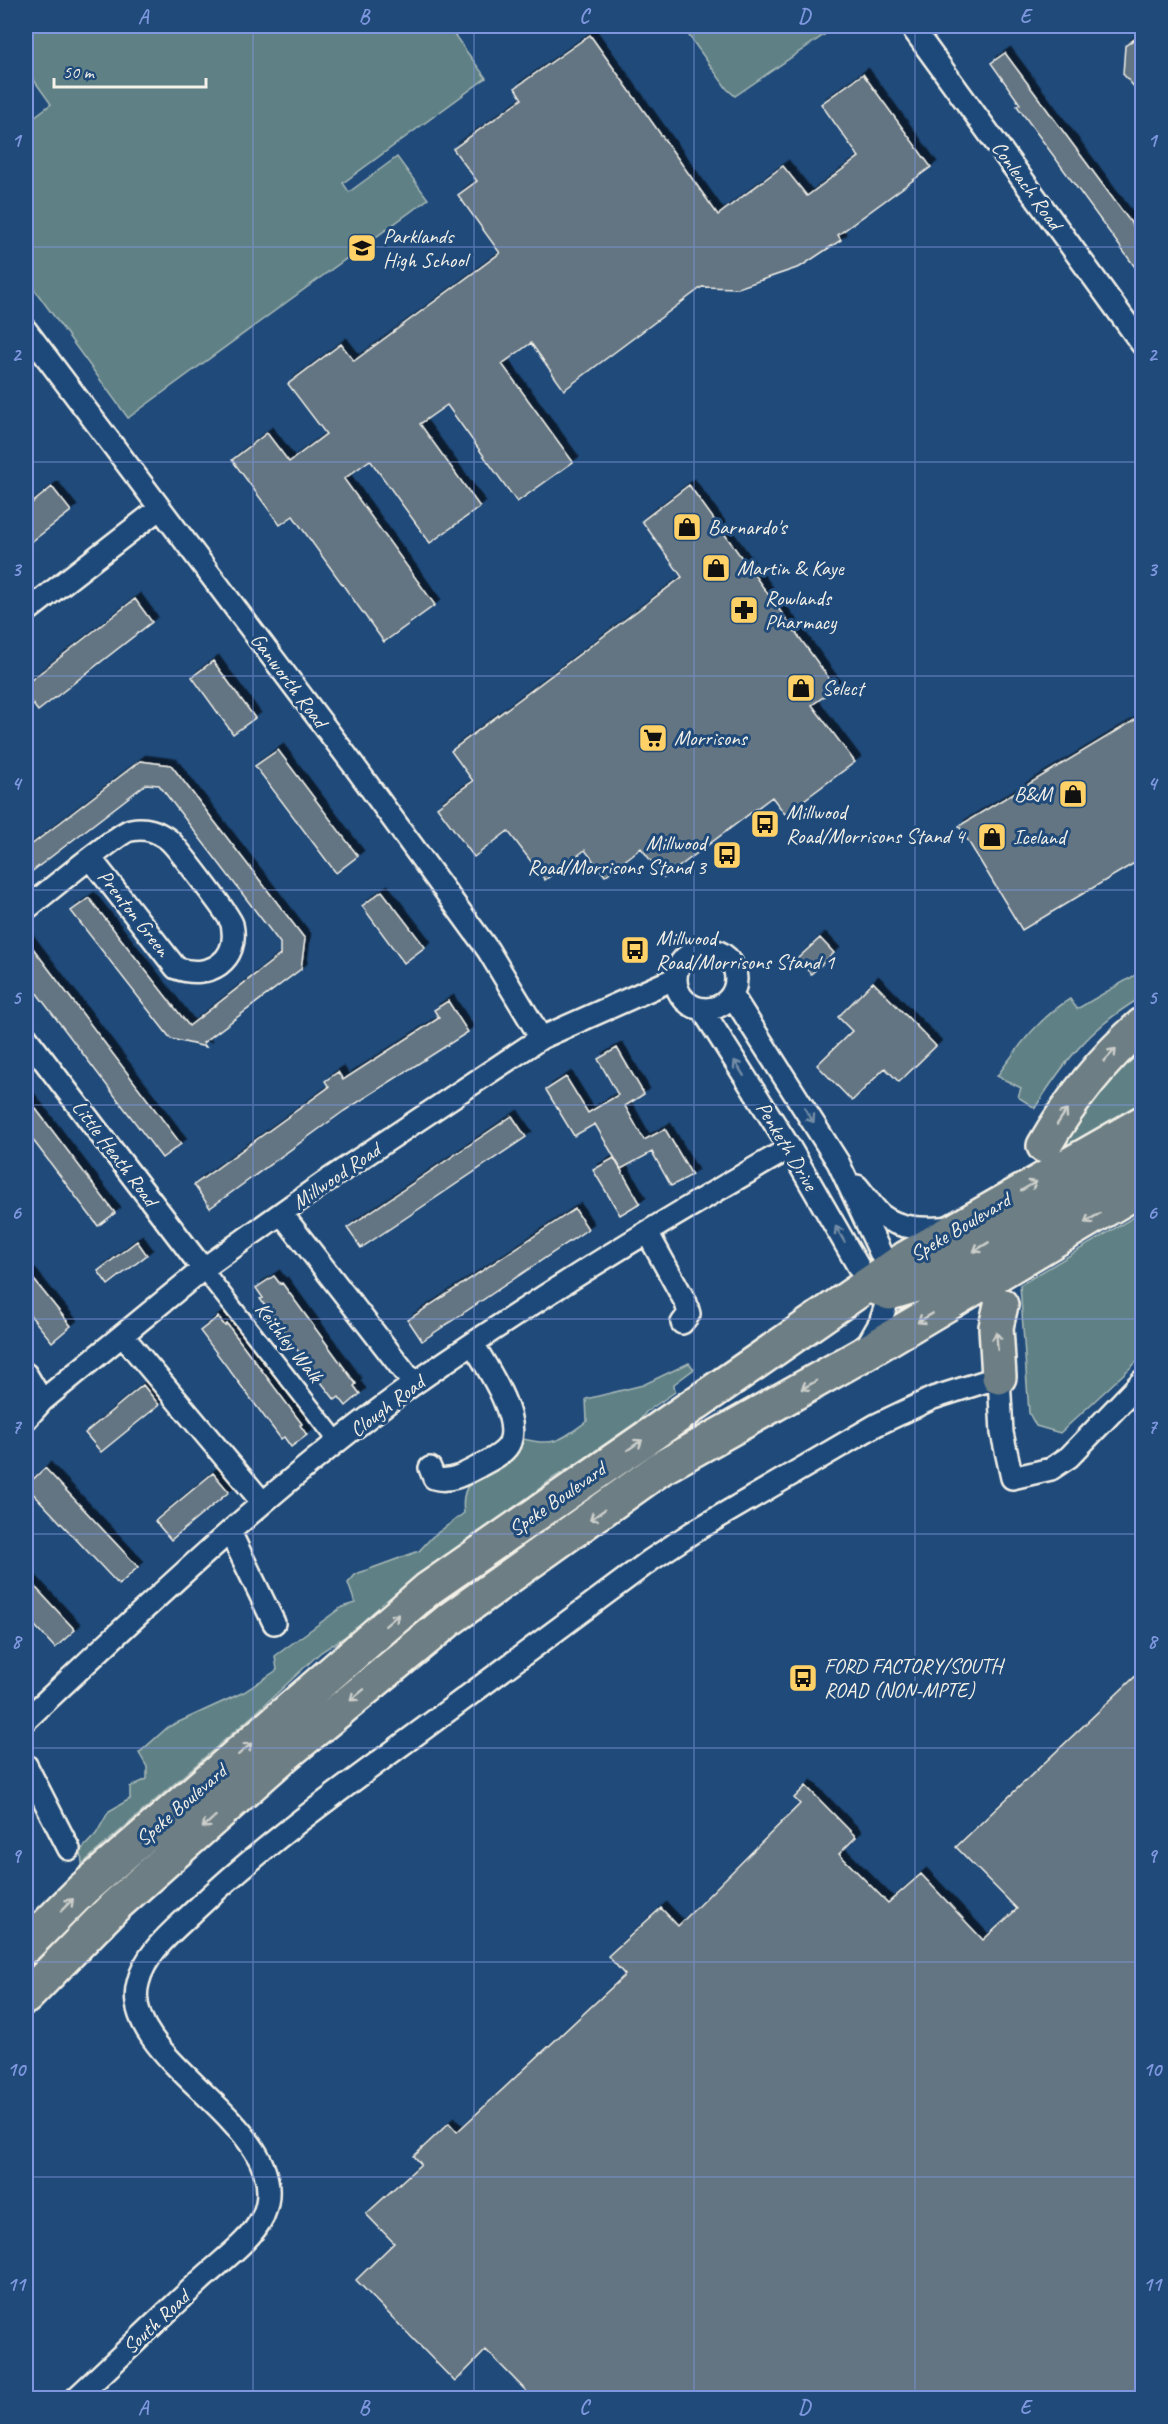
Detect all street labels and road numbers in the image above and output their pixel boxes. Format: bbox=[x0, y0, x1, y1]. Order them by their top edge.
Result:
street label: Conleach Road bbox=[986, 135, 1070, 238]
street label: Ganworth Road bbox=[245, 627, 335, 735]
street label: Prenton Green bbox=[92, 864, 177, 963]
street label: Little Heath Road bbox=[67, 1095, 165, 1214]
street label: Penketh Drive bbox=[750, 1097, 825, 1197]
street label: Millwood Road bbox=[287, 1135, 388, 1215]
street label: Speke Boulevard bbox=[905, 1186, 1017, 1267]
street label: Keithley Walk bbox=[250, 1297, 329, 1388]
street label: Clough Road bbox=[345, 1367, 432, 1442]
street label: Speke Boulevard bbox=[504, 1455, 613, 1542]
street label: Speke Boulevard bbox=[130, 1757, 234, 1852]
street label: South Road bbox=[117, 2283, 197, 2359]

